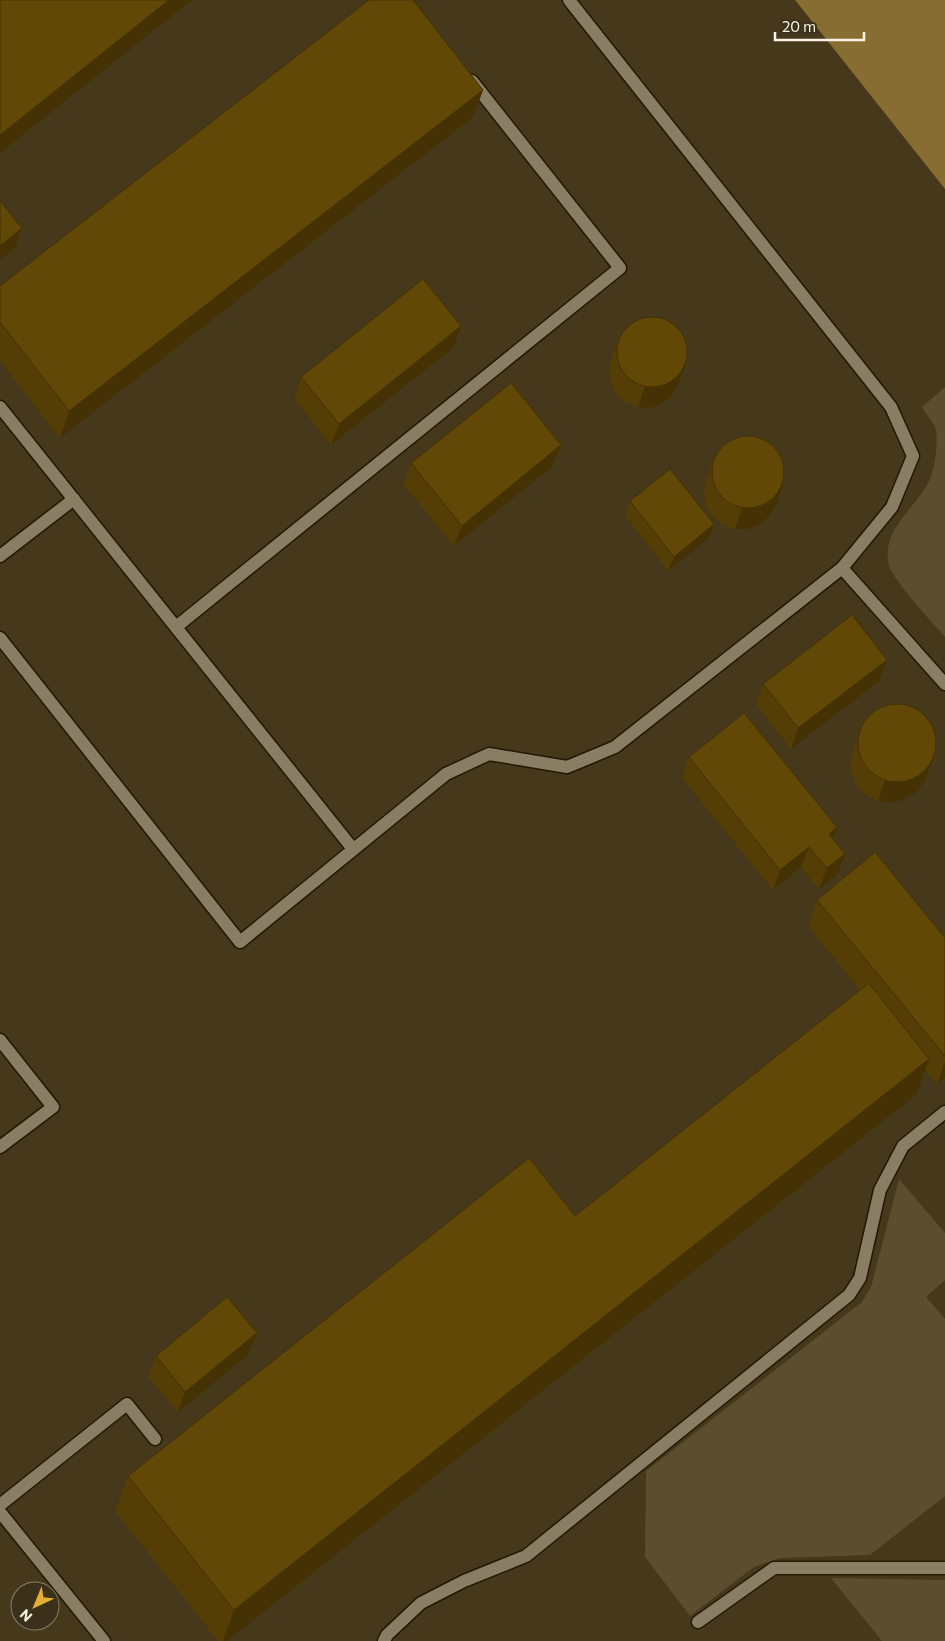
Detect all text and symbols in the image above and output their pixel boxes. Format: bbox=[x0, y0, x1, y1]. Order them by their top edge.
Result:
scale bar bbox=[775, 10, 864, 42]
text: 20 m bbox=[782, 17, 816, 35]
north arrow bbox=[10, 1581, 60, 1631]
text: N bbox=[16, 1606, 35, 1625]

